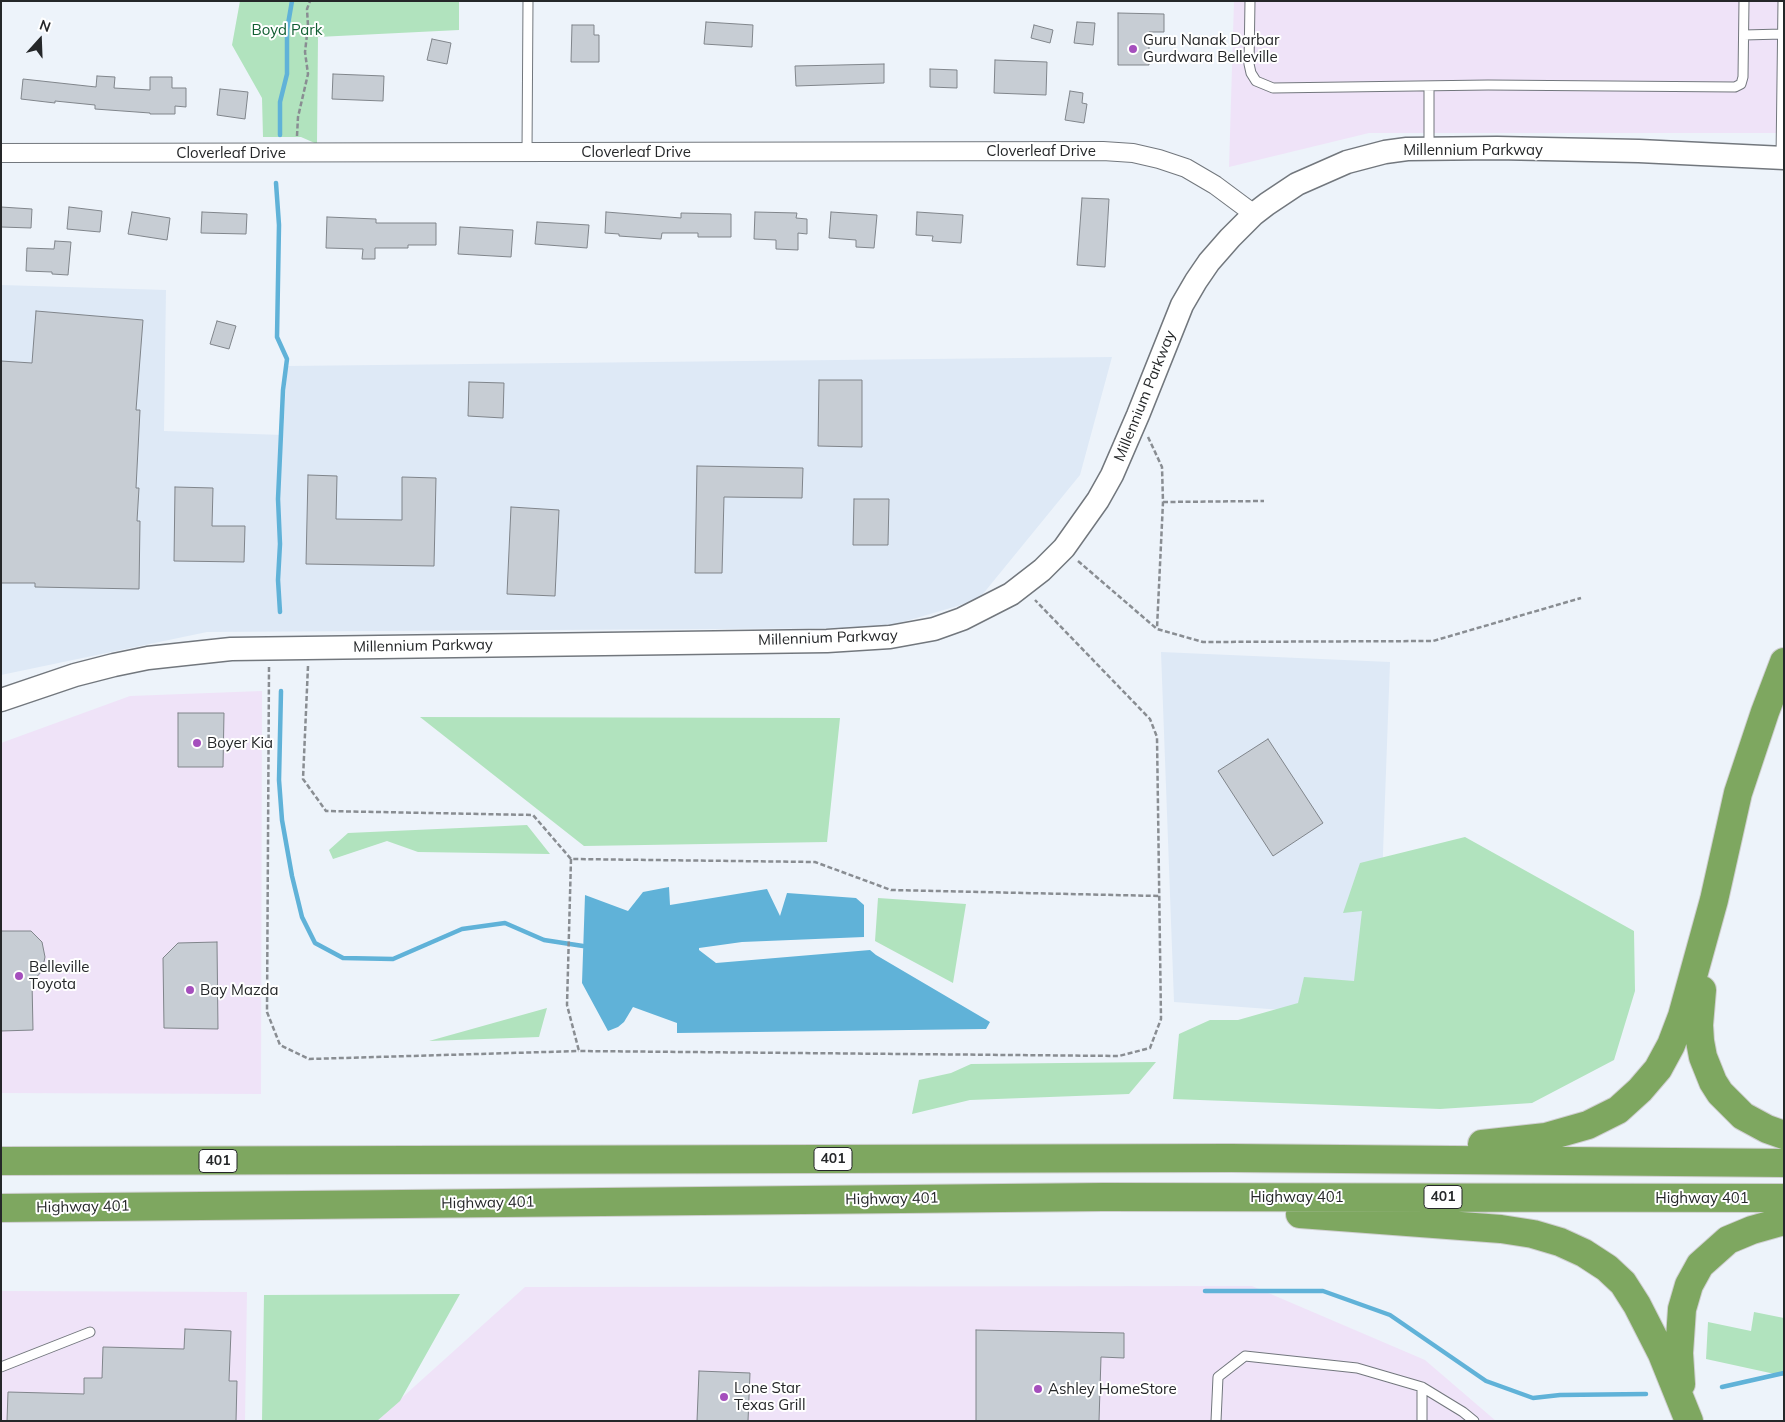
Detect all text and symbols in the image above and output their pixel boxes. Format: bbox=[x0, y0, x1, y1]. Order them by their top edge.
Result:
north arrow bbox=[15, 15, 65, 65]
text: N bbox=[37, 16, 53, 36]
park label: Boyd Park bbox=[252, 21, 322, 39]
place label: Guru Nanak Darbar Gurdwara Belleville bbox=[1143, 31, 1279, 66]
marker: Guru Nanak Darbar Gurdwara Belleville bbox=[1127, 43, 1139, 55]
street label: Millennium Parkway bbox=[1403, 141, 1543, 159]
street label: Cloverleaf Drive bbox=[986, 142, 1096, 160]
street label: Cloverleaf Drive bbox=[581, 143, 691, 161]
street label: Cloverleaf Drive bbox=[176, 144, 286, 162]
street label: Millennium Parkway bbox=[1110, 328, 1180, 464]
street label: Millennium Parkway bbox=[758, 627, 898, 649]
street label: Millennium Parkway bbox=[353, 636, 493, 656]
place label: Boyer Kia bbox=[207, 734, 273, 752]
marker: Boyer Kia bbox=[191, 737, 203, 749]
place label: Belleville Toyota bbox=[29, 958, 89, 993]
marker: Belleville Toyota bbox=[13, 970, 25, 982]
place label: Bay Mazda bbox=[200, 981, 279, 999]
marker: Bay Mazda bbox=[184, 984, 196, 996]
road number: 401 bbox=[814, 1148, 852, 1170]
road number: 401 bbox=[199, 1150, 237, 1172]
road number: 401 bbox=[1424, 1186, 1462, 1208]
street label: Highway 401 bbox=[1250, 1188, 1344, 1206]
street label: Highway 401 bbox=[845, 1189, 939, 1209]
street label: Highway 401 bbox=[1655, 1189, 1749, 1207]
street label: Highway 401 bbox=[441, 1193, 535, 1213]
street label: Highway 401 bbox=[36, 1197, 130, 1217]
place label: Lone Star Texas Grill bbox=[734, 1379, 805, 1414]
place label: Ashley HomeStore bbox=[1048, 1380, 1177, 1398]
marker: Ashley HomeStore bbox=[1032, 1383, 1044, 1395]
marker: Lone Star Texas Grill bbox=[718, 1391, 730, 1403]

